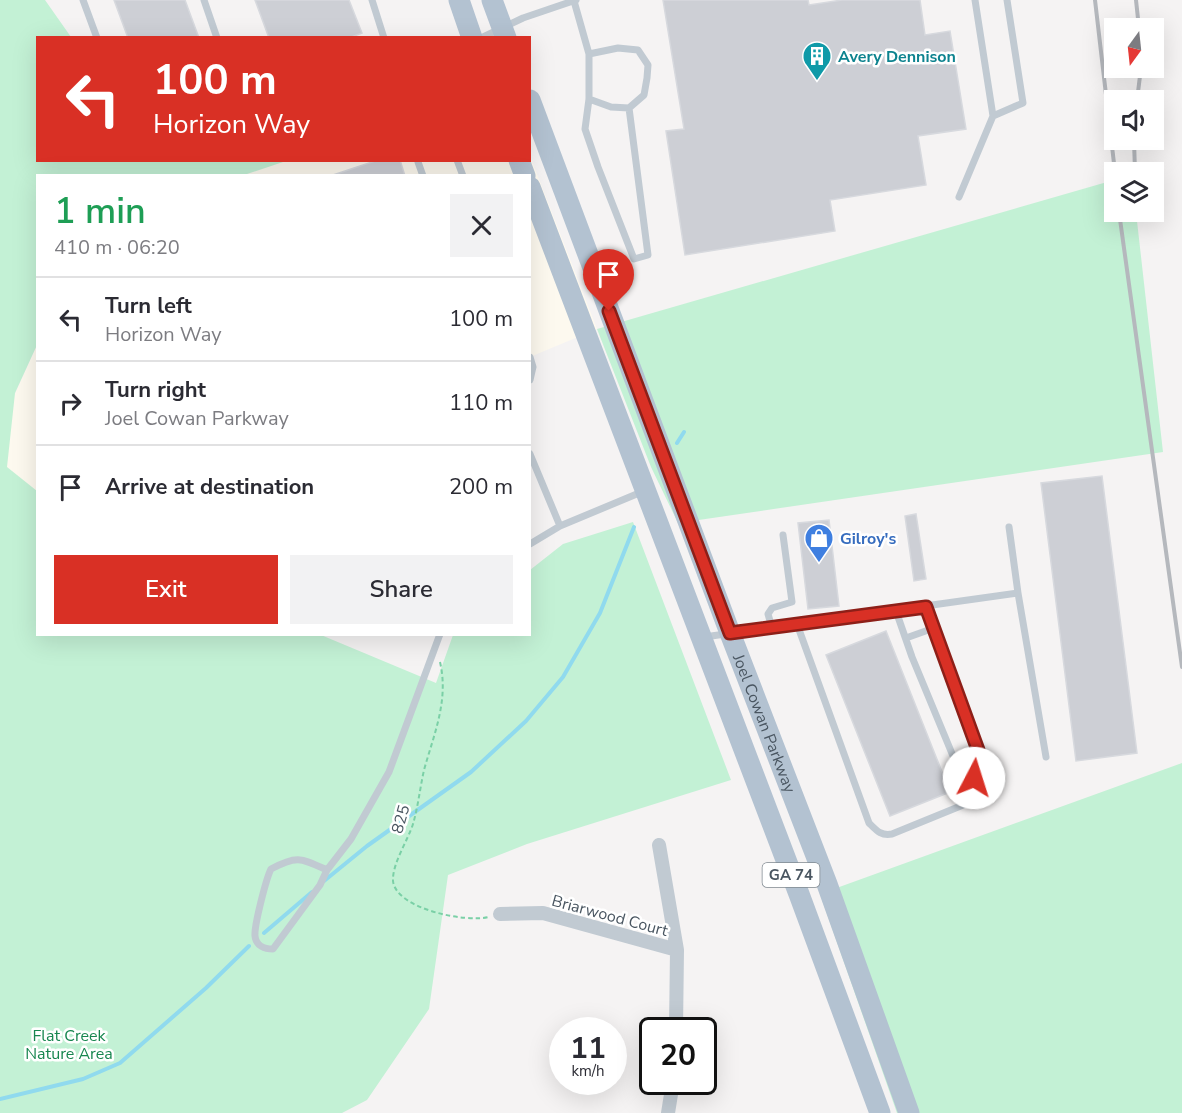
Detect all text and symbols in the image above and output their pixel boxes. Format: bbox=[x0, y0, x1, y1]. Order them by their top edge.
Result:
north arrow bbox=[1104, 18, 1164, 78]
map controls bbox=[1104, 18, 1164, 222]
building icon: Avery Dennison bbox=[801, 40, 833, 82]
place label: Avery Dennison bbox=[838, 46, 956, 68]
text: 100 m bbox=[153, 52, 277, 109]
icon: left bbox=[54, 60, 132, 138]
button: sound bbox=[1104, 90, 1164, 150]
text: Horizon Way bbox=[153, 106, 310, 143]
button: layers bbox=[1104, 162, 1164, 222]
text: 1 min bbox=[54, 187, 146, 236]
button: close bbox=[450, 194, 513, 257]
text: 410 m · 06:20 bbox=[54, 234, 180, 261]
pin bbox=[583, 249, 634, 311]
icon: arrive bbox=[592, 258, 625, 291]
text: Turn left bbox=[105, 291, 192, 321]
icon: left bbox=[54, 303, 87, 336]
text: 100 m bbox=[449, 304, 513, 334]
text: Horizon Way bbox=[105, 321, 221, 348]
text: Turn right bbox=[105, 375, 206, 405]
icon: right bbox=[54, 387, 87, 420]
text: 110 m bbox=[449, 388, 513, 418]
text: Joel Cowan Parkway bbox=[105, 405, 289, 432]
icon: arrive bbox=[54, 471, 87, 504]
text: Arrive at destination bbox=[105, 472, 314, 502]
text: 200 m bbox=[449, 472, 513, 502]
shop icon: Gilroy's bbox=[803, 522, 835, 564]
place label: Gilroy's bbox=[840, 528, 896, 550]
button: Exit bbox=[54, 555, 278, 624]
button: Share bbox=[290, 555, 513, 624]
street label: Joel Cowan Parkway bbox=[727, 650, 801, 797]
position arrow bbox=[942, 746, 1006, 810]
street label: 825 bbox=[386, 802, 416, 836]
road number: GA 74 bbox=[762, 863, 820, 887]
street label: Briarwood Court bbox=[549, 890, 671, 942]
speed limit sign: 20 bbox=[639, 1017, 717, 1095]
park label: Flat Creek Nature Area bbox=[25, 1025, 113, 1065]
text: 11 bbox=[570, 1028, 606, 1069]
text: km/h bbox=[571, 1061, 605, 1081]

